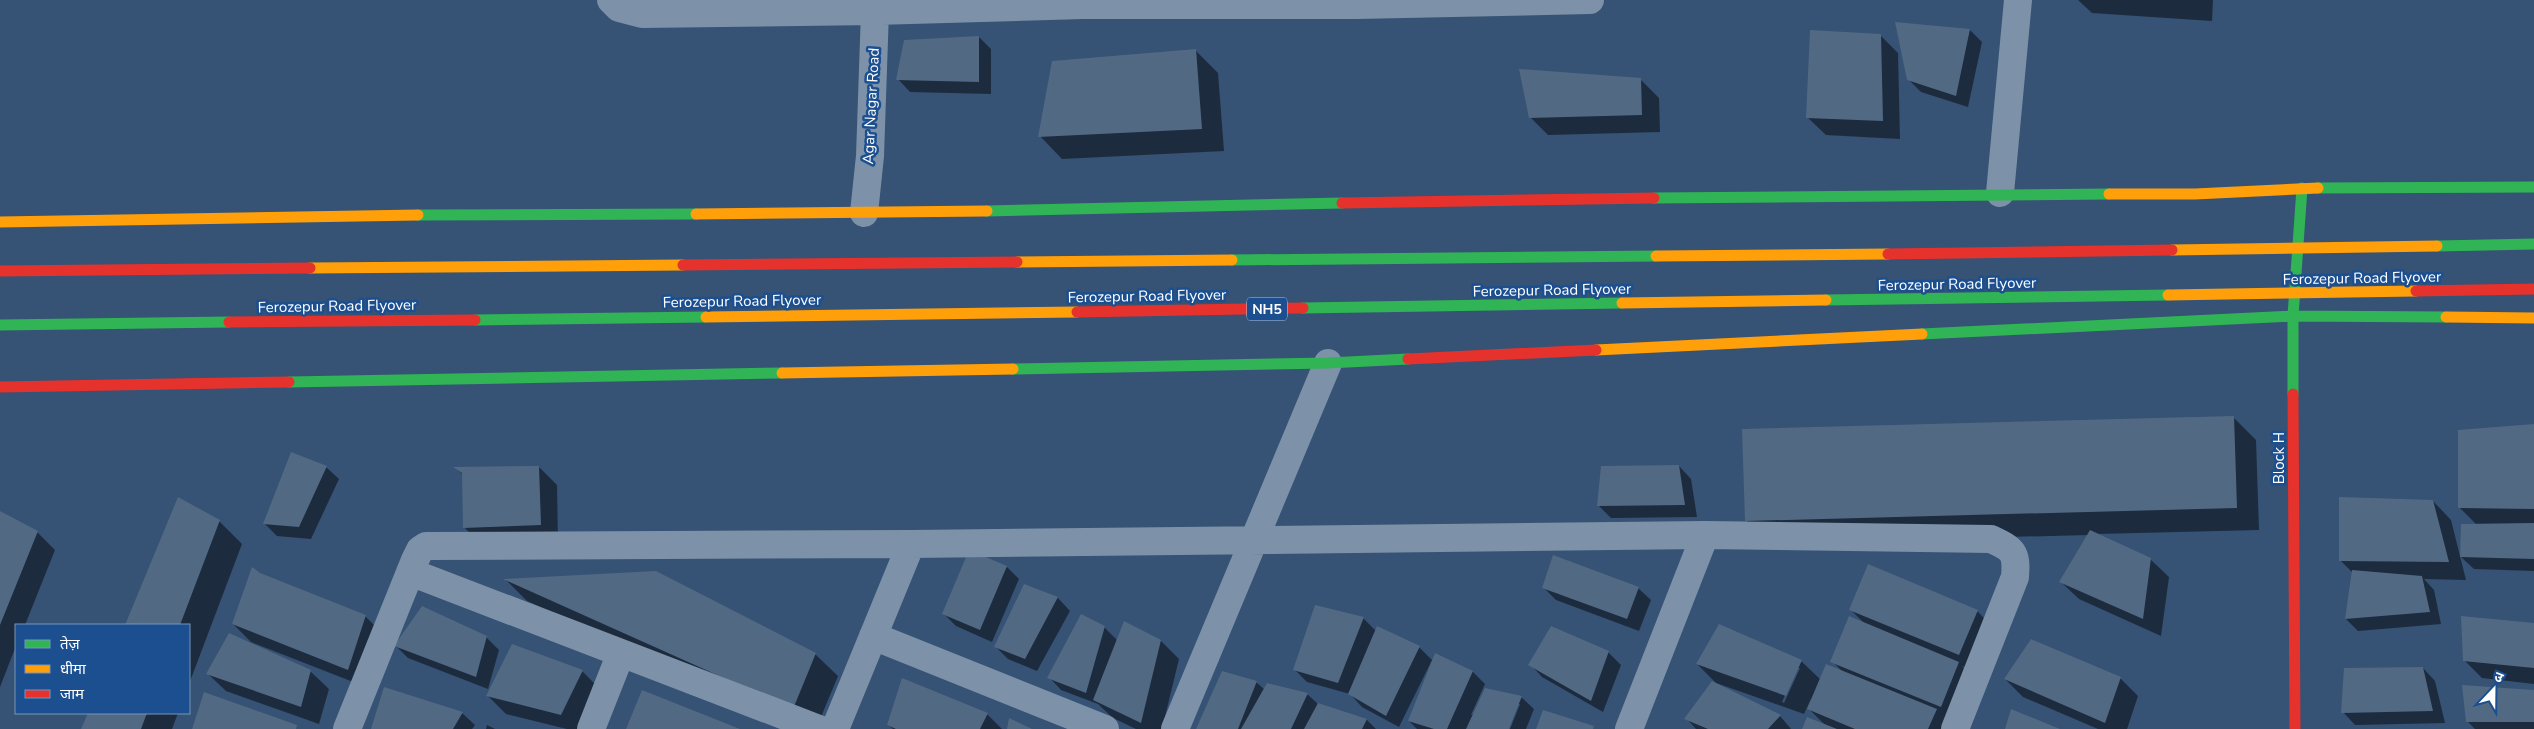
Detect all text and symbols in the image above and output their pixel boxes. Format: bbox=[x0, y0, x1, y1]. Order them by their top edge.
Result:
street label: Agar Nagar Road bbox=[858, 47, 884, 165]
street label: Ferozepur Road Flyover bbox=[2283, 267, 2442, 289]
street label: Ferozepur Road Flyover bbox=[1878, 273, 2037, 295]
street label: Ferozepur Road Flyover bbox=[1473, 279, 1632, 301]
street label: Ferozepur Road Flyover bbox=[1068, 285, 1227, 307]
street label: Ferozepur Road Flyover bbox=[663, 290, 822, 312]
street label: Ferozepur Road Flyover bbox=[258, 295, 417, 317]
road number: NH5 bbox=[1247, 298, 1287, 320]
street label: Block H bbox=[2269, 432, 2289, 484]
legend bbox=[15, 624, 190, 714]
text: तेज़ bbox=[60, 634, 81, 654]
text: धीमा bbox=[60, 659, 87, 679]
north arrow bbox=[2469, 664, 2519, 714]
text: उ bbox=[2491, 667, 2507, 688]
text: जाम bbox=[60, 684, 85, 704]

